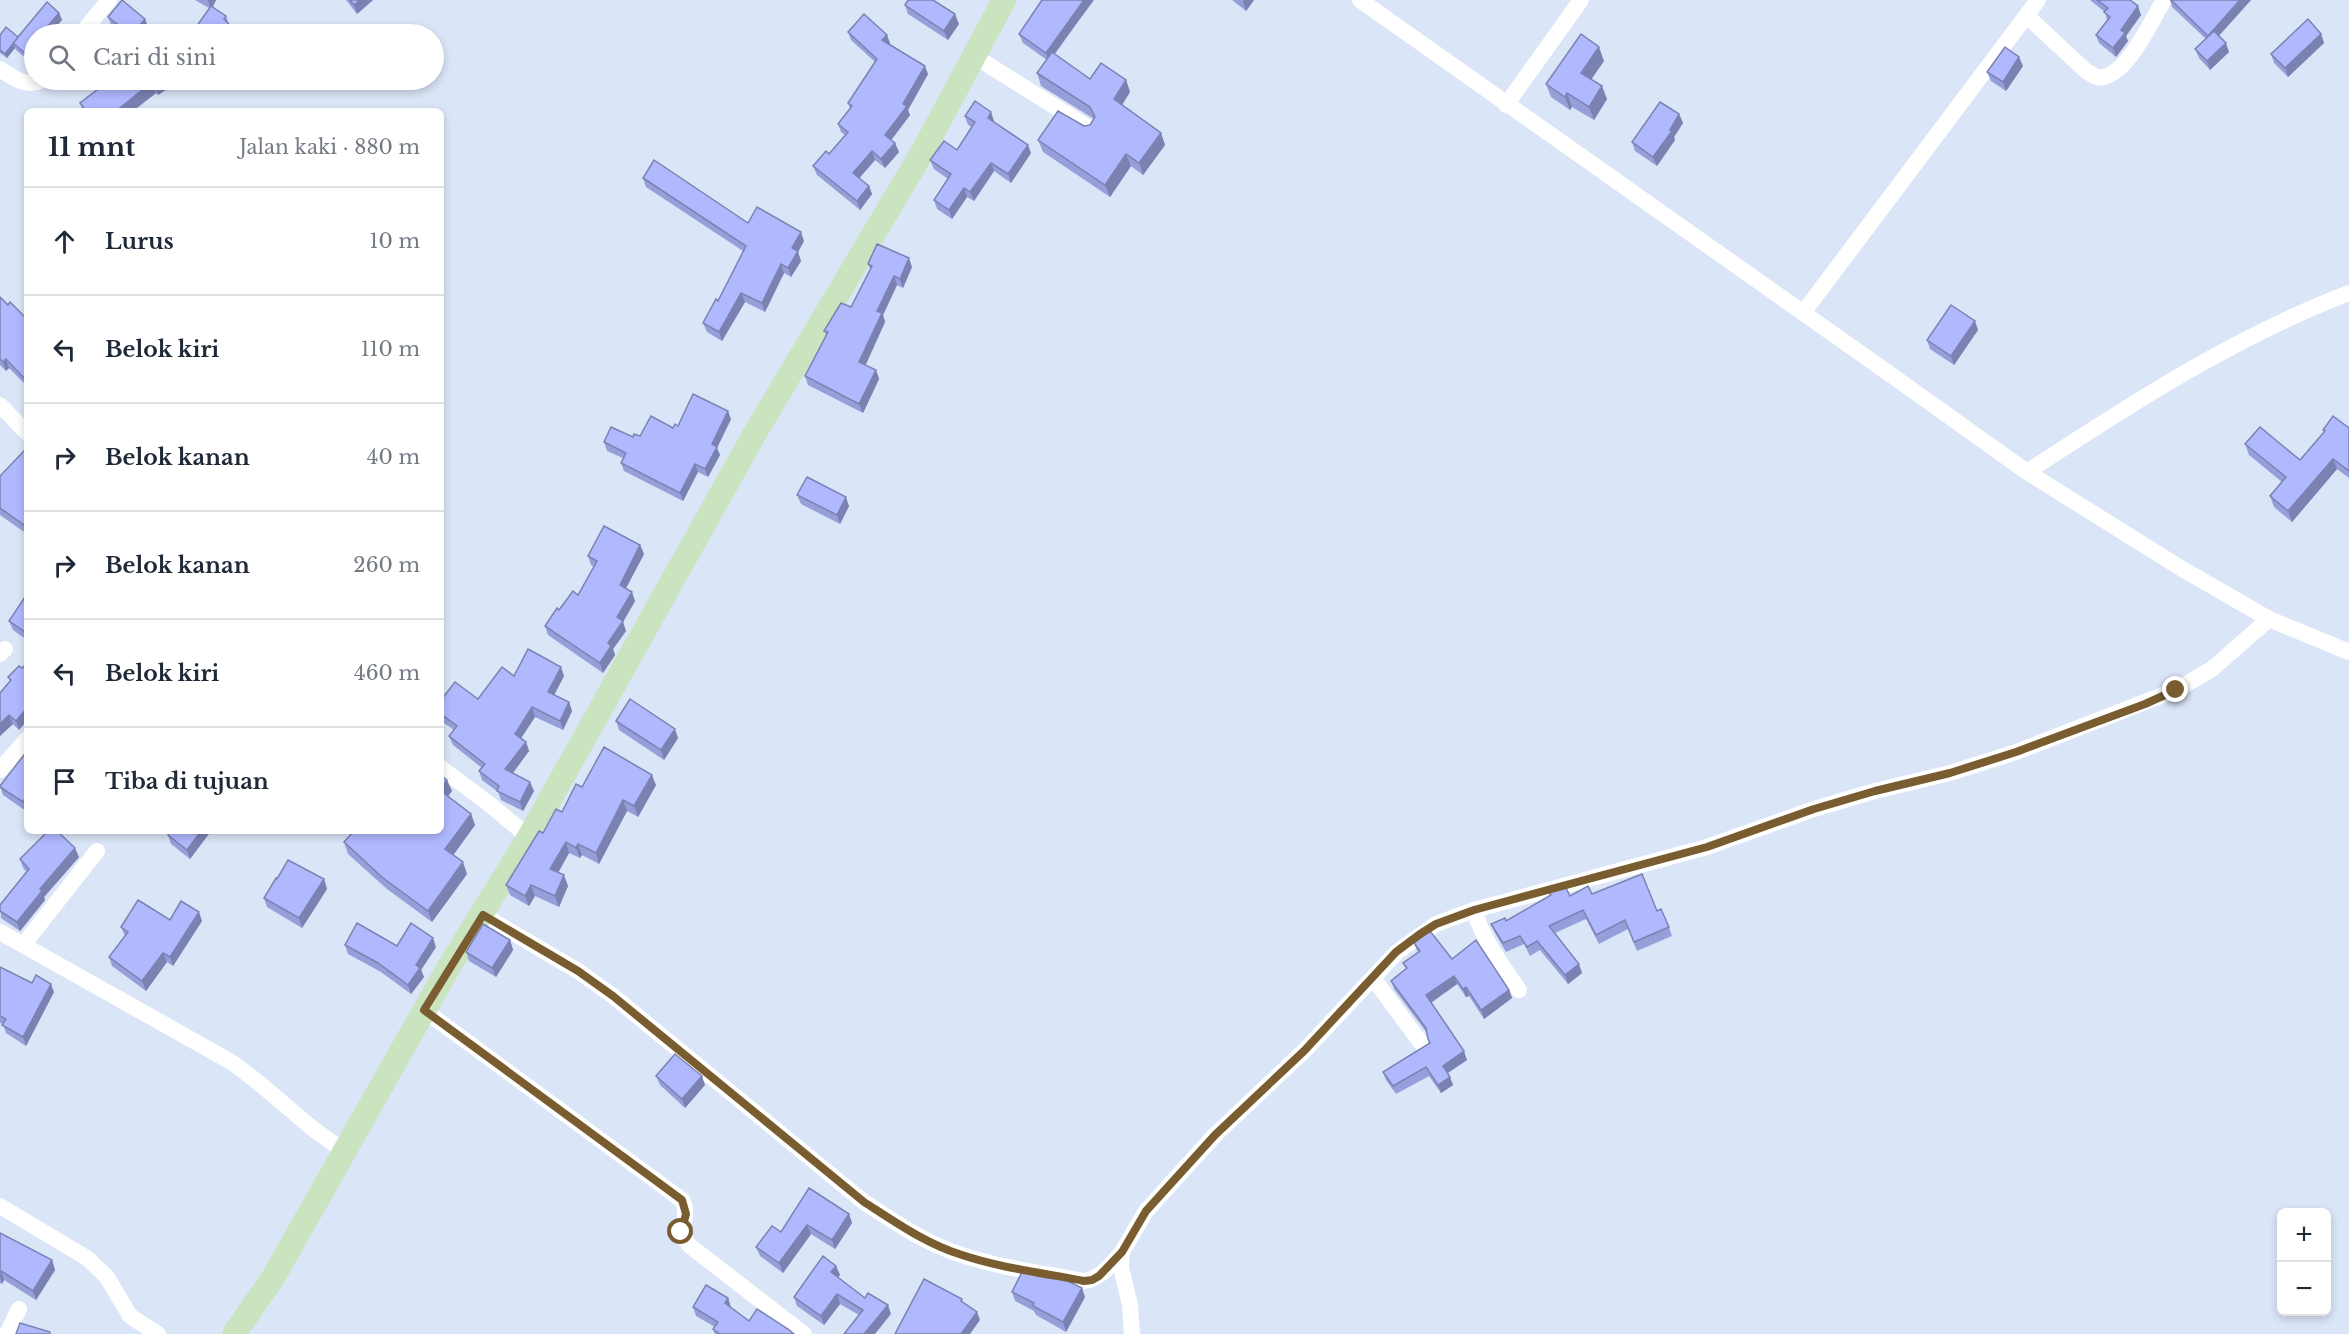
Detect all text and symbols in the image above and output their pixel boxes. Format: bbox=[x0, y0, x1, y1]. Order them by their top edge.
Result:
search box bbox=[24, 24, 444, 90]
icon: search bbox=[45, 41, 78, 74]
text: Cari di sini bbox=[93, 44, 216, 71]
text: 11 mnt bbox=[48, 131, 135, 163]
text: Jalan kaki · 880 m bbox=[239, 135, 420, 159]
icon: ahead bbox=[48, 225, 81, 258]
text: Lurus bbox=[105, 228, 174, 255]
text: 10 m bbox=[370, 229, 420, 253]
icon: left bbox=[48, 333, 81, 366]
text: Belok kiri bbox=[105, 336, 219, 363]
text: 110 m bbox=[361, 337, 420, 361]
icon: right bbox=[48, 441, 81, 474]
text: Belok kanan bbox=[105, 444, 250, 471]
text: 40 m bbox=[367, 445, 420, 469]
icon: right bbox=[48, 549, 81, 582]
text: Belok kanan bbox=[105, 552, 250, 579]
text: 260 m bbox=[353, 553, 420, 577]
icon: left bbox=[48, 657, 81, 690]
text: Belok kiri bbox=[105, 660, 219, 687]
text: 460 m bbox=[354, 661, 420, 685]
route end bbox=[2162, 676, 2188, 702]
icon: arrive bbox=[48, 765, 81, 798]
text: Tiba di tujuan bbox=[105, 768, 269, 795]
map controls bbox=[2277, 1208, 2331, 1316]
button: + bbox=[2277, 1208, 2331, 1262]
route start bbox=[667, 1218, 693, 1244]
button: − bbox=[2277, 1262, 2331, 1316]

